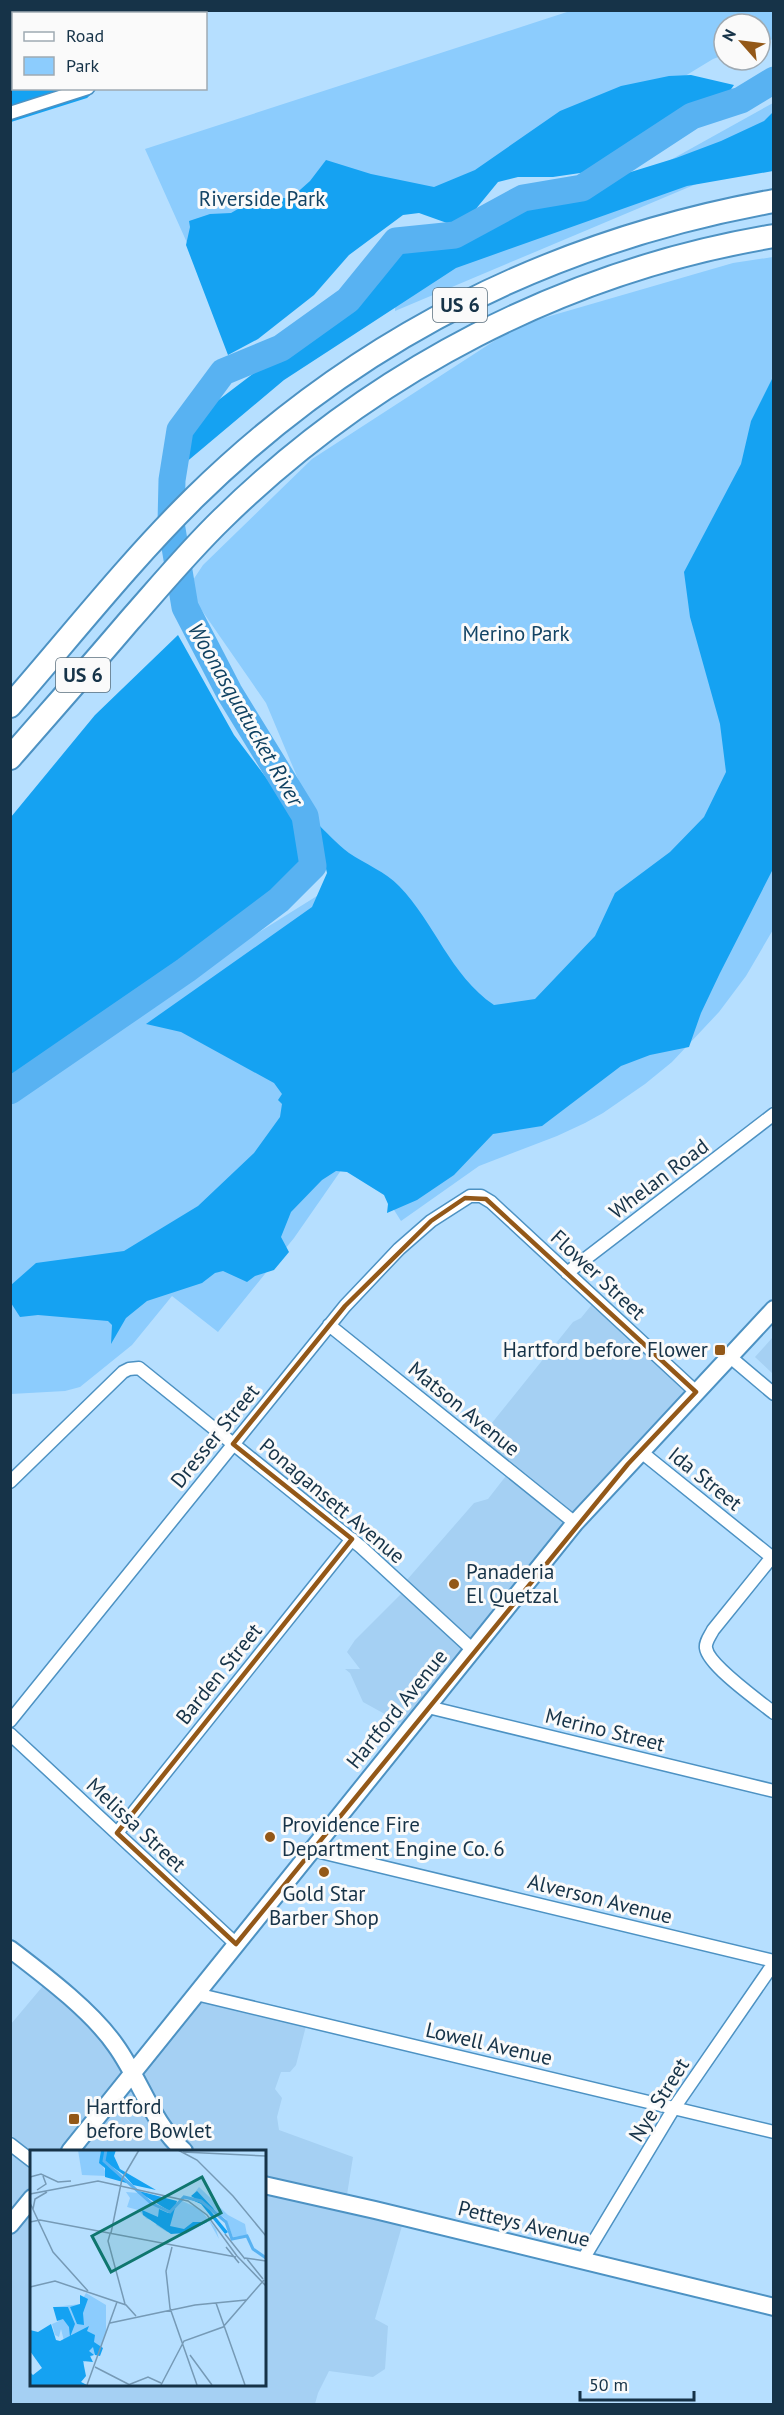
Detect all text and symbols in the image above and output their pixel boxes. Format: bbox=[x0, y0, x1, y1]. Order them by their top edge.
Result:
legend bbox=[12, 12, 207, 90]
north arrow bbox=[712, 12, 772, 72]
text: Road bbox=[66, 24, 104, 47]
text: N bbox=[717, 26, 740, 44]
text: Park bbox=[66, 54, 99, 77]
park label: Riverside Park bbox=[199, 185, 325, 212]
road number: US 6 bbox=[433, 288, 487, 322]
water label: Woonasquatucket River bbox=[182, 617, 311, 812]
park label: Merino Park bbox=[462, 620, 570, 647]
road number: US 6 bbox=[56, 658, 110, 692]
street label: Whelan Road bbox=[604, 1132, 714, 1225]
street label: Flower Street bbox=[545, 1224, 652, 1326]
place label: Hartford before Flower bbox=[503, 1336, 708, 1363]
marker: Hartford before Flower bbox=[713, 1343, 727, 1357]
street label: Matson Avenue bbox=[403, 1355, 526, 1462]
street label: Dresser Street bbox=[164, 1378, 265, 1493]
street label: Ponagansett Avenue bbox=[254, 1432, 411, 1569]
street label: Ida Street bbox=[663, 1441, 748, 1517]
place label: Panaderia El Quetzal bbox=[466, 1558, 558, 1609]
marker: Panaderia El Quetzal bbox=[447, 1577, 461, 1591]
street label: Barden Street bbox=[170, 1618, 268, 1730]
street label: Hartford Avenue bbox=[340, 1643, 453, 1774]
street label: Merino Street bbox=[543, 1702, 668, 1757]
street label: Melissa Street bbox=[81, 1772, 192, 1878]
place label: Providence Fire Department Engine Co. 6 bbox=[282, 1811, 505, 1862]
marker: Providence Fire Department Engine Co. 6 bbox=[263, 1830, 277, 1844]
marker: Gold Star Barber Shop bbox=[317, 1865, 331, 1879]
street label: Alverson Avenue bbox=[525, 1867, 675, 1930]
place label: Gold Star Barber Shop bbox=[269, 1880, 379, 1931]
street label: Lowell Avenue bbox=[423, 2016, 555, 2071]
street label: Nye Street bbox=[622, 2053, 695, 2147]
place label: Hartford before Bowlet bbox=[86, 2093, 212, 2144]
marker: Hartford before Bowlet bbox=[67, 2112, 81, 2126]
inset map bbox=[30, 2150, 266, 2385]
street label: Petteys Avenue bbox=[455, 2194, 593, 2253]
scale bar bbox=[580, 2364, 694, 2402]
text: 50 m bbox=[589, 2373, 628, 2396]

